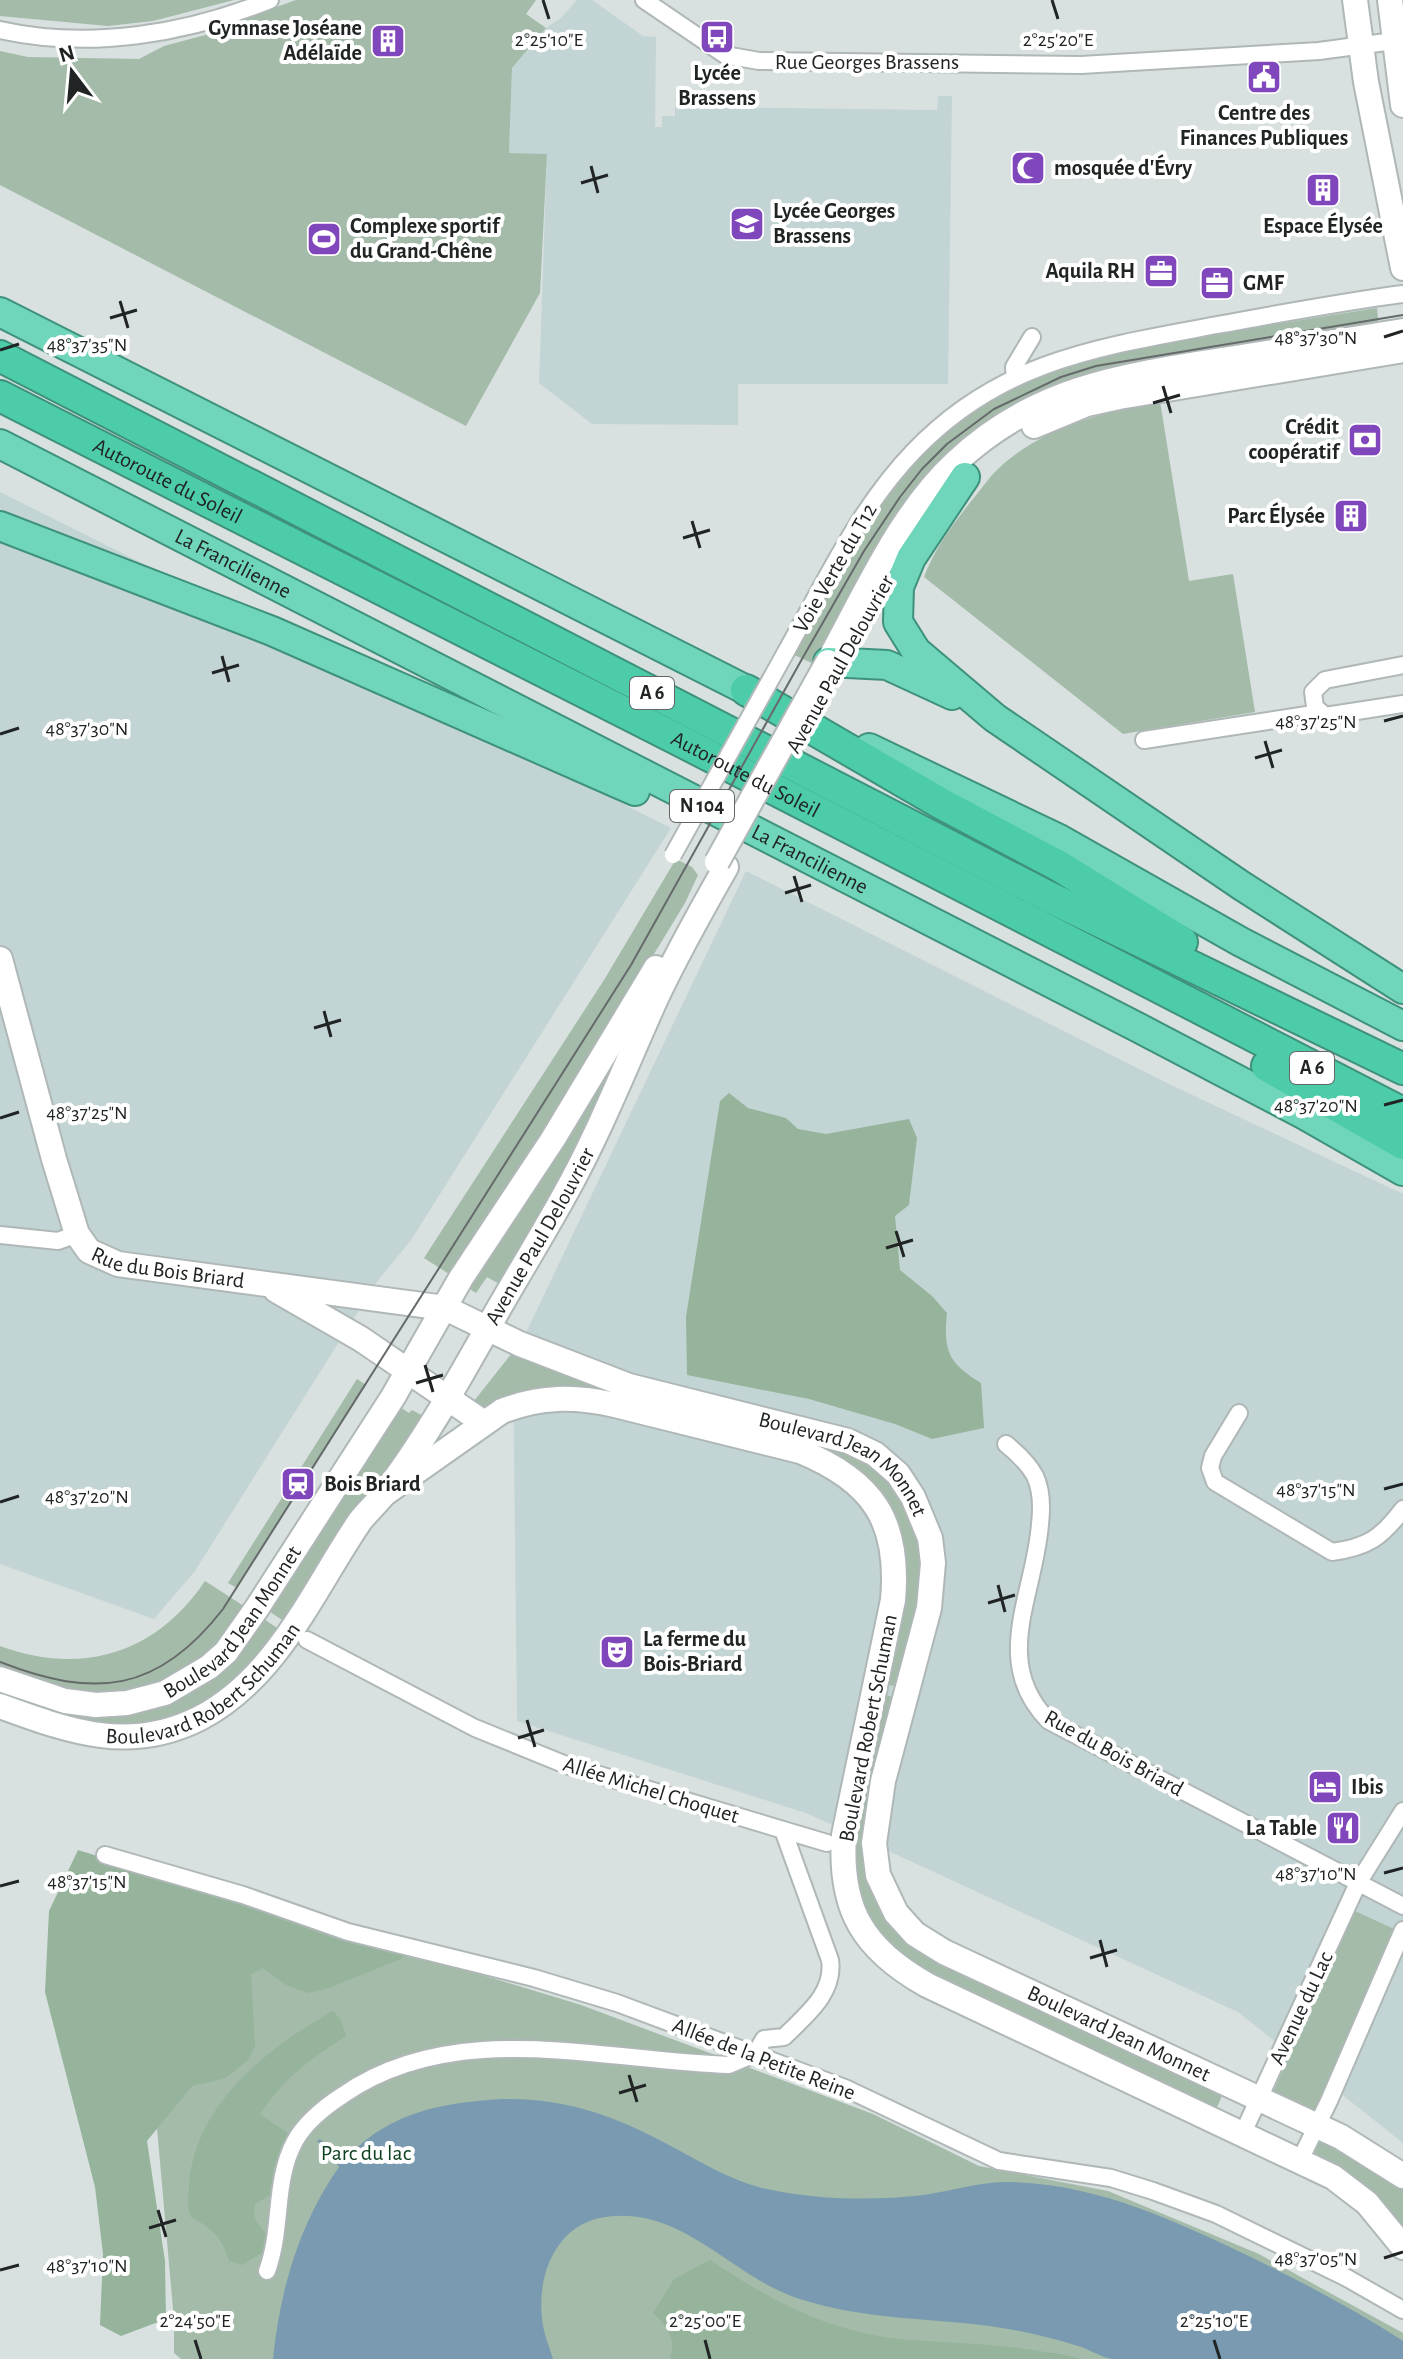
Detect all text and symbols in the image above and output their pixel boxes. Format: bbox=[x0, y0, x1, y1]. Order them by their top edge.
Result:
place label: Gymnase Joséane Adélaïde bbox=[208, 17, 362, 64]
bus stop icon: Lycée Brassens bbox=[698, 18, 736, 56]
building icon: Gymnase Joséane Adélaïde bbox=[369, 22, 407, 60]
text: 2°25'10"E bbox=[515, 30, 584, 50]
text: 2°25'20"E bbox=[1023, 30, 1094, 50]
north arrow bbox=[32, 32, 112, 112]
text: N bbox=[56, 41, 77, 66]
street label: Rue Georges Brassens bbox=[775, 51, 959, 73]
public building icon: Centre des Finances Publiques bbox=[1245, 58, 1283, 96]
place label: Lycée Brassens bbox=[678, 62, 756, 109]
place label: Centre des Finances Publiques bbox=[1180, 102, 1348, 149]
mosque icon: mosquée d'Évry bbox=[1009, 149, 1047, 187]
place label: mosquée d'Évry bbox=[1054, 154, 1192, 180]
building icon: Espace Élysée bbox=[1304, 171, 1342, 209]
place label: Lycée Georges Brassens bbox=[773, 200, 895, 247]
school or university icon: Lycée Georges Brassens bbox=[728, 205, 766, 243]
place label: Espace Élysée bbox=[1263, 212, 1383, 238]
place label: Complexe sportif du Grand-Chêne bbox=[350, 215, 501, 262]
sports icon: Complexe sportif du Grand-Chêne bbox=[305, 220, 343, 258]
office icon: Aquila RH bbox=[1142, 252, 1180, 290]
place label: Aquila RH bbox=[1046, 260, 1135, 282]
office icon: GMF bbox=[1198, 264, 1236, 302]
place label: GMF bbox=[1243, 272, 1285, 294]
text: 48°37'30"N bbox=[1275, 328, 1357, 348]
text: 48°37'35"N bbox=[47, 335, 127, 355]
place label: Crédit coopératif bbox=[1249, 416, 1341, 463]
bank icon: Crédit coopératif bbox=[1346, 421, 1384, 459]
street label: Autoroute du Soleil bbox=[90, 434, 246, 528]
building icon: Parc Élysée bbox=[1332, 497, 1370, 535]
street label: Voie Verte du T12 bbox=[789, 500, 881, 636]
place label: Parc Élysée bbox=[1227, 502, 1325, 528]
street label: La Francilienne bbox=[171, 525, 295, 602]
street label: Avenue Paul Delouvrier bbox=[782, 571, 898, 757]
road number: A 6 bbox=[630, 677, 674, 709]
text: 48°37'25"N bbox=[1275, 712, 1357, 732]
text: 48°37'30"N bbox=[46, 719, 128, 739]
street label: Autoroute du Soleil bbox=[668, 727, 823, 822]
road number: N 104 bbox=[670, 790, 734, 822]
street label: La Francilienne bbox=[748, 820, 871, 898]
road number: A 6 bbox=[1290, 1052, 1334, 1084]
text: 48°37'20"N bbox=[1274, 1096, 1358, 1116]
text: 48°37'25"N bbox=[46, 1103, 128, 1123]
street label: Avenue Paul Delouvrier bbox=[481, 1144, 598, 1328]
street label: Rue du Bois Briard bbox=[88, 1243, 246, 1292]
street label: Boulevard Jean Monnet bbox=[757, 1408, 931, 1519]
station icon: Bois Briard bbox=[279, 1465, 317, 1503]
place label: Bois Briard bbox=[324, 1473, 421, 1495]
text: 48°37'15"N bbox=[1276, 1480, 1356, 1500]
text: 48°37'20"N bbox=[45, 1487, 129, 1507]
street label: Boulevard Jean Monnet bbox=[160, 1542, 305, 1702]
street label: Boulevard Robert Schuman bbox=[835, 1612, 901, 1844]
street label: Boulevard Robert Schuman bbox=[105, 1619, 304, 1748]
place label: La ferme du Bois-Briard bbox=[643, 1628, 747, 1675]
theatre icon: La ferme du Bois-Briard bbox=[598, 1633, 636, 1671]
street label: Rue du Bois Briard bbox=[1041, 1706, 1187, 1800]
street label: Allée Michel Choquet bbox=[560, 1753, 742, 1827]
hotel icon: Ibis bbox=[1306, 1768, 1344, 1806]
place label: Ibis bbox=[1351, 1776, 1384, 1798]
restaurant icon: La Table bbox=[1324, 1809, 1362, 1847]
place label: La Table bbox=[1246, 1817, 1317, 1839]
text: 48°37'10"N bbox=[1275, 1864, 1357, 1884]
text: 48°37'15"N bbox=[47, 1872, 127, 1892]
street label: Avenue du Lac bbox=[1265, 1948, 1337, 2068]
street label: Boulevard Jean Monnet bbox=[1024, 1982, 1214, 2086]
street label: Allée de la Petite Reine bbox=[670, 2014, 858, 2104]
park label: Parc du lac bbox=[321, 2142, 412, 2164]
text: 48°37'05"N bbox=[1274, 2249, 1358, 2269]
text: 48°37'10"N bbox=[46, 2256, 128, 2276]
text: 2°24'50"E bbox=[159, 2311, 231, 2331]
text: 2°25'00"E bbox=[669, 2311, 741, 2331]
text: 2°25'10"E bbox=[1180, 2311, 1249, 2331]

